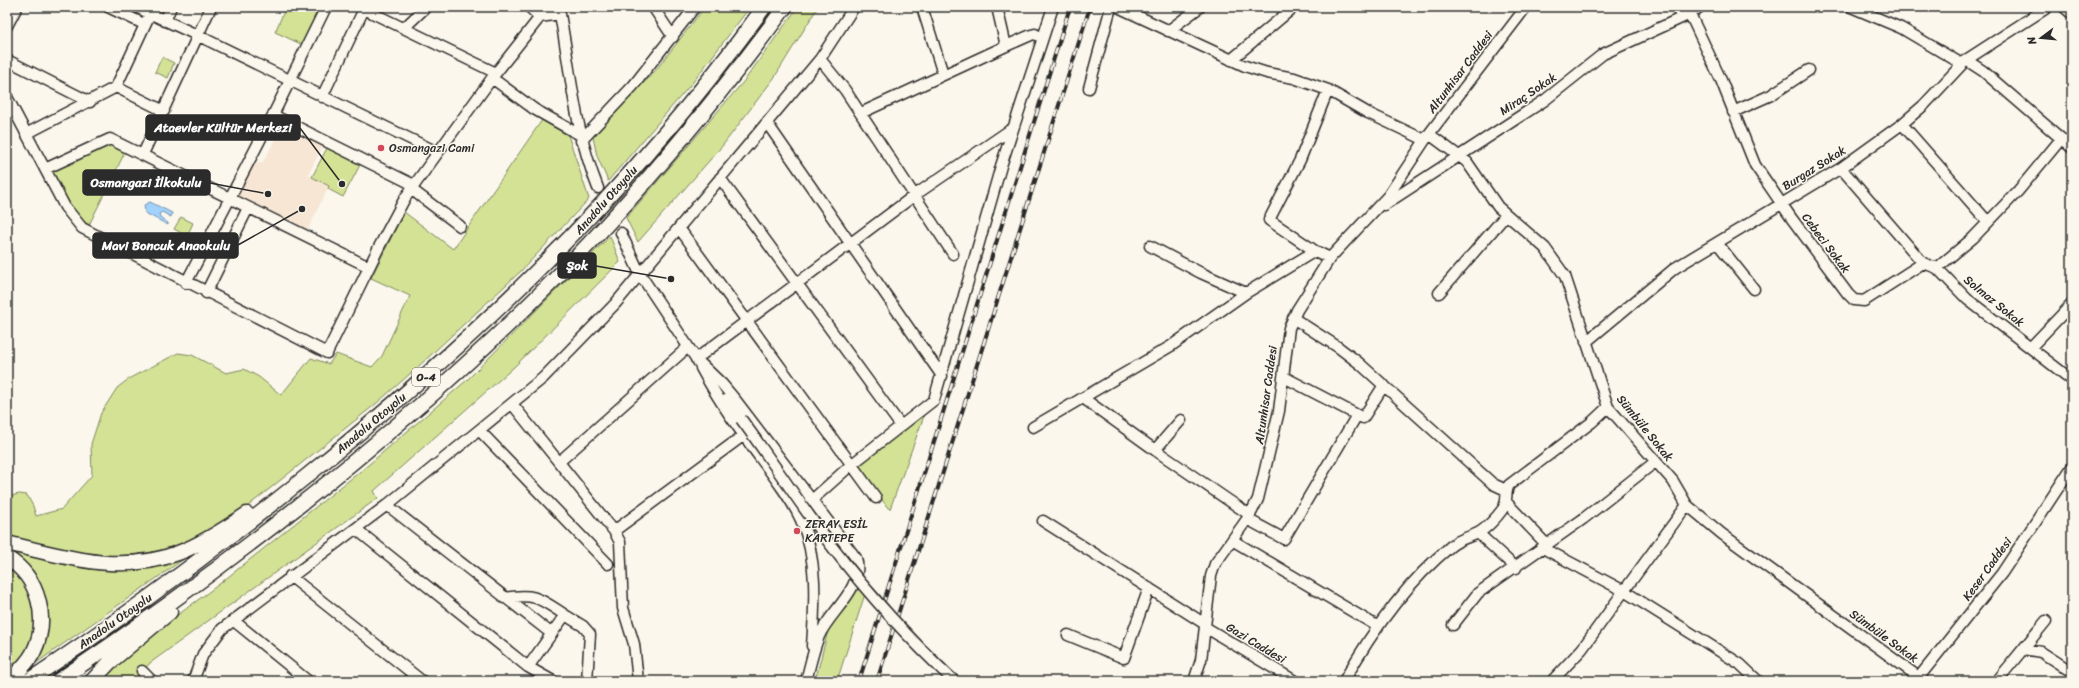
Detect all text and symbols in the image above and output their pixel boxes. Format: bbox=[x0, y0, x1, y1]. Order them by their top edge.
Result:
north arrow bbox=[2021, 18, 2061, 58]
street label: Altunhisar Caddesi bbox=[1421, 25, 1499, 119]
text: N bbox=[2022, 34, 2042, 48]
street label: Miraç Sokak bbox=[1495, 67, 1561, 121]
callout: Ataevler Kültür Merkezi bbox=[146, 115, 300, 140]
text: Ataevler Kültür Merkezi bbox=[153, 116, 293, 139]
place label: Osmangazi Cami bbox=[389, 137, 475, 159]
street label: Burgaz Sokak bbox=[1778, 139, 1851, 196]
marker: Osmangazi Cami bbox=[376, 143, 386, 153]
street label: Anadolu Otoyolu bbox=[568, 160, 644, 240]
callout: Osmangazi İlkokulu bbox=[83, 170, 210, 195]
text: Osmangazi İlkokulu bbox=[89, 171, 203, 194]
street label: Cebeci Sokak bbox=[1796, 208, 1857, 279]
callout: Mavi Boncuk Anaokulu bbox=[93, 233, 238, 258]
text: Mavi Boncuk Anaokulu bbox=[101, 234, 231, 257]
callout: Şok bbox=[558, 253, 596, 278]
text: Şok bbox=[565, 254, 589, 277]
street label: Solmaz Sokak bbox=[1959, 269, 2030, 333]
street label: Altunhisar Caddesi bbox=[1248, 344, 1284, 447]
road number: O-4 bbox=[412, 368, 440, 386]
street label: Anadolu Otoyolu bbox=[330, 386, 412, 460]
street label: Sümbüle Sokak bbox=[1611, 390, 1679, 467]
place label: ZERAY ESİL KARTEPE bbox=[805, 513, 868, 549]
marker: ZERAY ESİL KARTEPE bbox=[792, 526, 802, 536]
street label: Keser Caddesi bbox=[1956, 532, 2018, 606]
street label: Anadolu Otoyolu bbox=[72, 587, 157, 656]
street label: Sümbüle Sokak bbox=[1845, 603, 1924, 669]
street label: Gazi Caddesi bbox=[1222, 616, 1291, 670]

